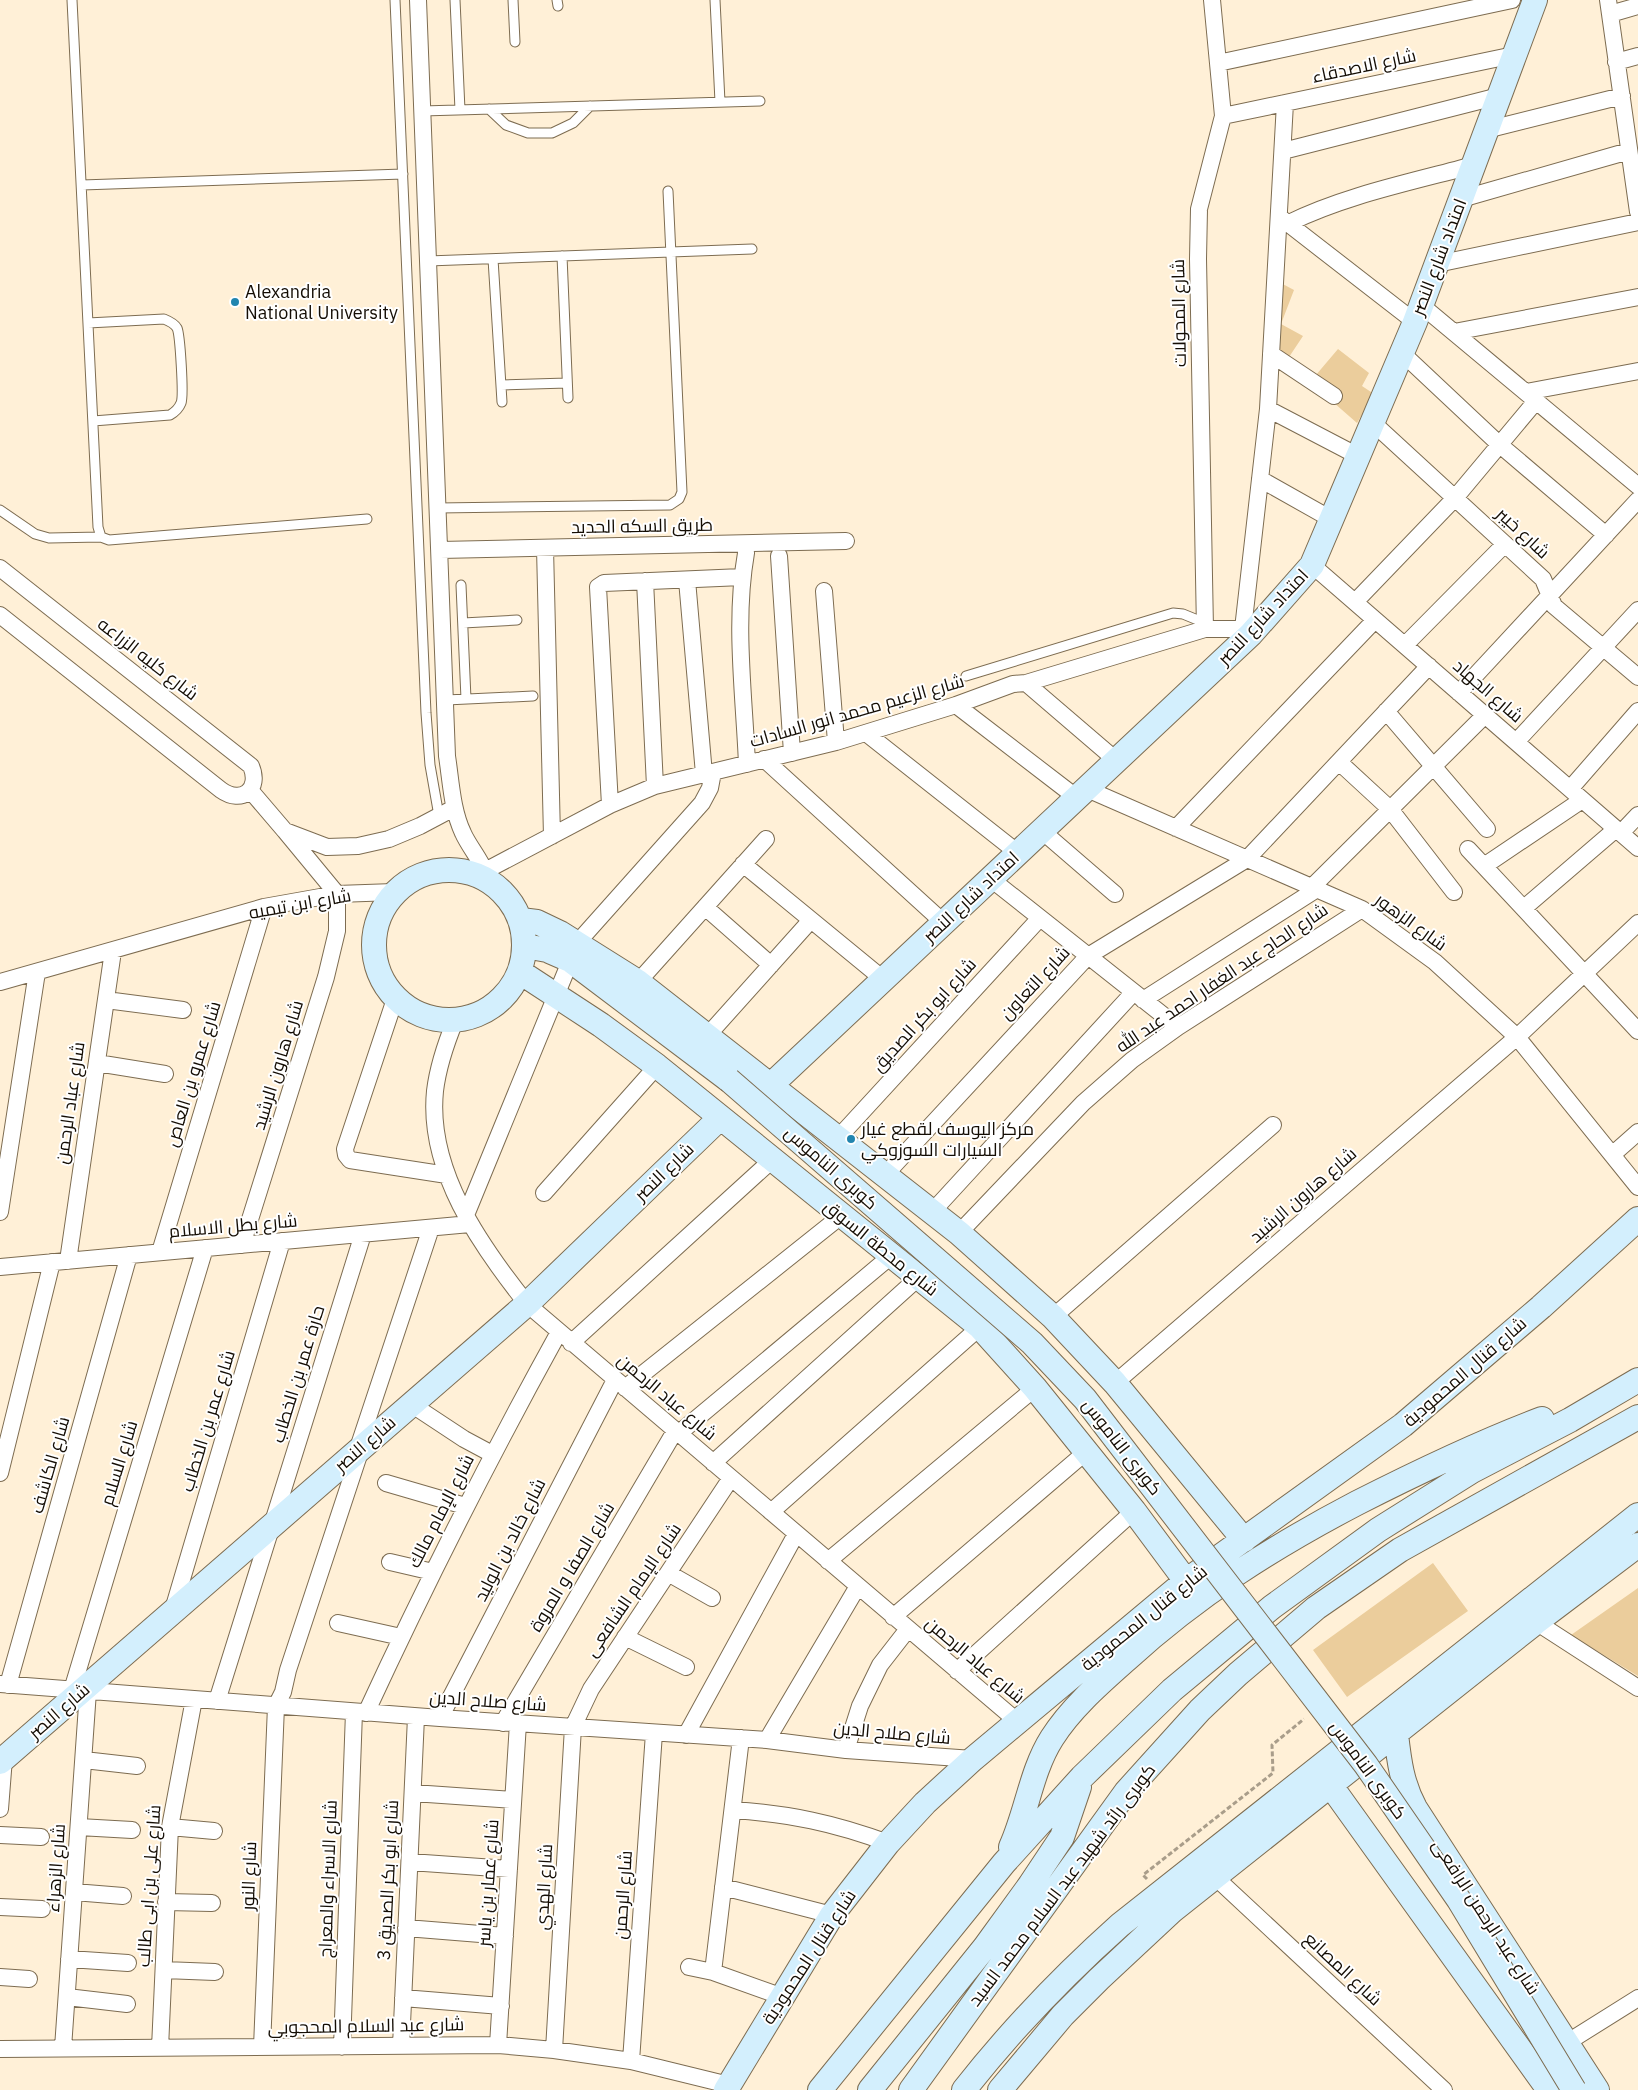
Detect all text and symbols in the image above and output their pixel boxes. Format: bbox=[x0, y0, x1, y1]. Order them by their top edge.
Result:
street label: شارع الاصدقاء bbox=[1310, 43, 1418, 89]
street label: امتداد شارع النصر bbox=[1405, 195, 1472, 320]
street label: شارع المحولات bbox=[1166, 259, 1192, 367]
place label: Alexandria National University bbox=[245, 280, 398, 324]
marker: Alexandria National University bbox=[229, 296, 241, 308]
street label: شارع خيبر bbox=[1490, 501, 1555, 564]
street label: طريق السكه الحديد bbox=[571, 513, 713, 539]
street label: امتداد شارع النصر bbox=[1211, 564, 1314, 671]
street label: شارع كليه الزراعه bbox=[93, 612, 203, 706]
street label: شارع الجهاد bbox=[1448, 654, 1528, 728]
street label: شارع الزعيم محمد انور السادات bbox=[747, 669, 967, 753]
street label: امتداد شارع النصر bbox=[917, 846, 1024, 949]
street label: شارع ابن تيميه bbox=[247, 883, 353, 925]
street label: شارع الزهور bbox=[1369, 887, 1452, 956]
street label: شارع الحاج عبد الغفار احمد عبد الله bbox=[1111, 898, 1333, 1058]
street label: شارع التعاون bbox=[995, 941, 1075, 1025]
street label: شارع ابو بكر الصديق bbox=[866, 953, 982, 1077]
street label: شارع هارون الرشيد bbox=[247, 997, 309, 1133]
street label: شارع عمرو بن العاص bbox=[159, 998, 227, 1150]
street label: شارع عباد الرحمن bbox=[50, 1040, 90, 1166]
place label: مركز اليوسف لقطع غيار السيارات السوزوكي bbox=[860, 1117, 1034, 1164]
street label: كوبرى الناموس bbox=[780, 1121, 883, 1214]
marker: مركز اليوسف لقطع غيار السيارات السوزوكي bbox=[845, 1133, 857, 1145]
street label: شارع النصر bbox=[628, 1138, 699, 1207]
street label: شارع هارون الرشيد bbox=[1244, 1142, 1362, 1248]
street label: شارع محطة السوق bbox=[819, 1194, 943, 1302]
street label: شارع بطل الاسلام bbox=[168, 1208, 298, 1244]
street label: حارة عمر بن الخطاب bbox=[266, 1302, 329, 1445]
street label: شارع قنال المحمودية bbox=[1398, 1312, 1532, 1432]
street label: شارع عمر بن الخطاب bbox=[175, 1347, 241, 1495]
street label: شارع عباد الرحمن bbox=[612, 1348, 722, 1446]
street label: كوبرى الناموس bbox=[1078, 1394, 1167, 1500]
street label: شارع النصر bbox=[328, 1411, 401, 1478]
street label: شارع الكاشف bbox=[25, 1414, 75, 1516]
street label: شارع السلام bbox=[95, 1418, 143, 1508]
street label: شارع الإمام مالك bbox=[402, 1450, 480, 1572]
street label: شارع خالد بن الوليد bbox=[469, 1474, 551, 1606]
street label: شارع الصفا و المروة bbox=[524, 1498, 620, 1636]
street label: شارع الإمام الشافعى bbox=[579, 1518, 687, 1662]
street label: شارع قنال المحمودية bbox=[1076, 1560, 1212, 1676]
street label: شارع عباد الرحمن bbox=[920, 1611, 1030, 1709]
street label: شارع النصر bbox=[22, 1678, 95, 1745]
street label: شارع صلاح الدين bbox=[429, 1685, 547, 1717]
street label: شارع صلاح الدين bbox=[832, 1716, 952, 1750]
street label: كوبرى الناموس bbox=[1325, 1716, 1412, 1824]
street label: كوبرى رائد شهيد عبد السلام محمد السيد bbox=[963, 1759, 1161, 2011]
street label: شارع الاسراء والمعراج bbox=[313, 1799, 343, 1959]
street label: شارع ابو بكر الصديق 3 bbox=[372, 1799, 404, 1961]
street label: شارع على بن ابى طالب bbox=[131, 1804, 167, 1968]
street label: شارع عمار بن ياسر bbox=[471, 1818, 504, 1949]
street label: شارع الزهراء bbox=[41, 1823, 71, 1913]
street label: شارع عبد الرحمن الرافعى bbox=[1427, 1834, 1545, 2000]
street label: شارع النور bbox=[236, 1841, 262, 1912]
street label: شارع الهدي bbox=[530, 1843, 560, 1931]
street label: شارع الرحمن bbox=[608, 1850, 638, 1940]
street label: شارع قنال المحمودية bbox=[756, 1885, 862, 2029]
street label: شارع المصانع bbox=[1299, 1927, 1387, 2011]
street label: شارع عبد السلام المحجوبي bbox=[268, 2012, 465, 2042]

